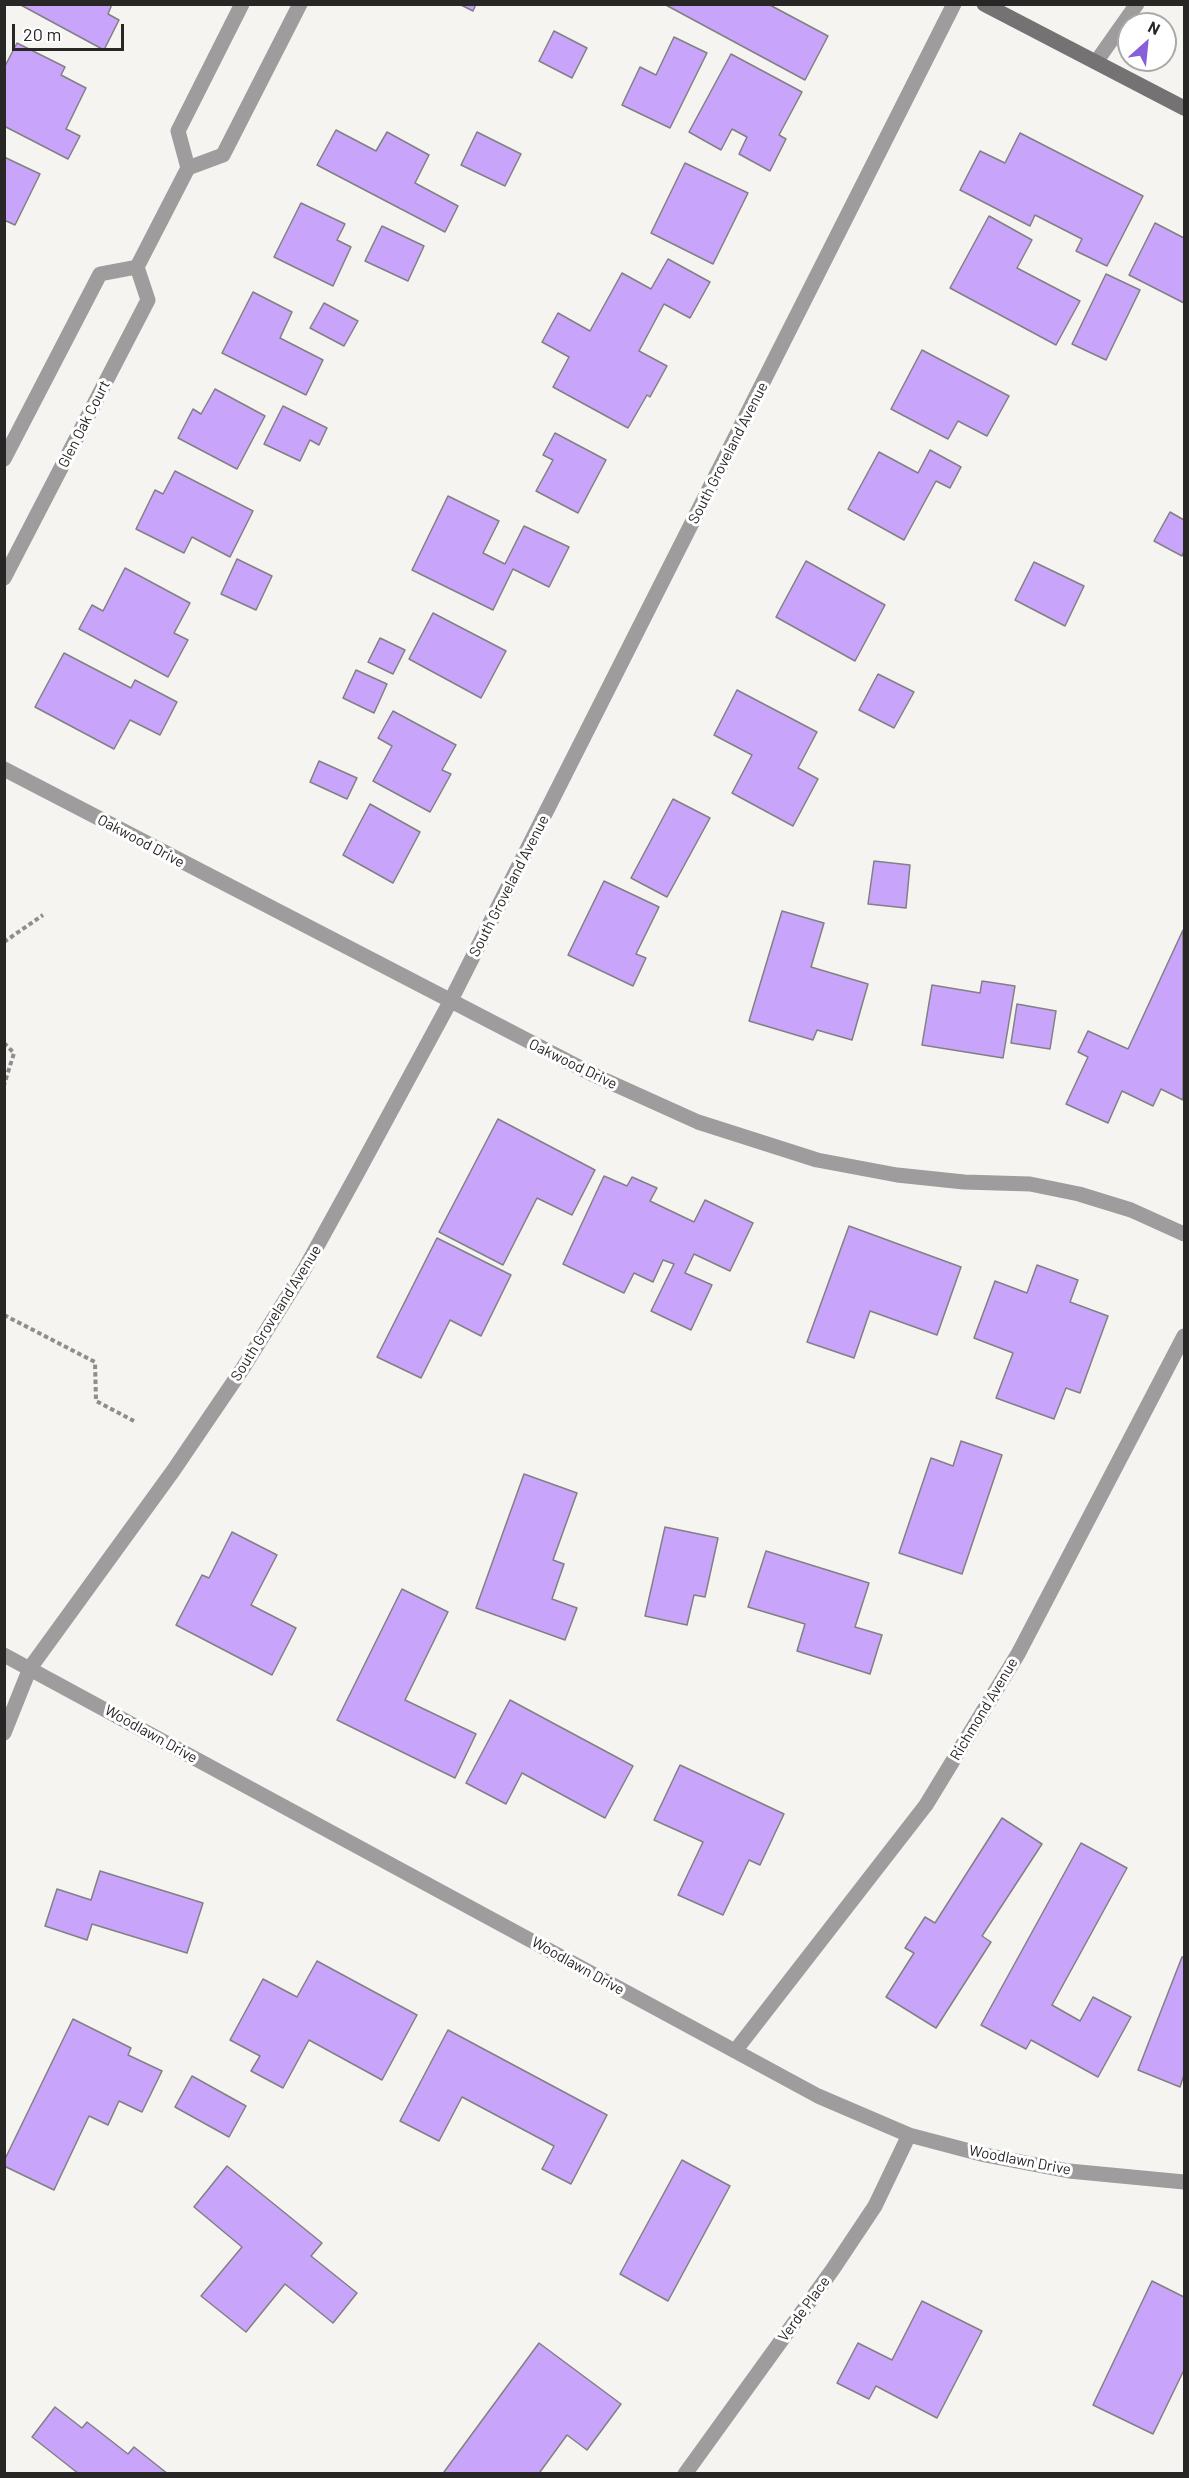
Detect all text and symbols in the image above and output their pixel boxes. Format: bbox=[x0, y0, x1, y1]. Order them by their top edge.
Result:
scale bar bbox=[15, 12, 128, 50]
north arrow bbox=[1117, 12, 1177, 72]
text: N bbox=[1145, 16, 1164, 38]
text: 20 m bbox=[23, 23, 61, 45]
street label: Glen Oak Court bbox=[54, 377, 114, 471]
street label: South Groveland Avenue bbox=[684, 379, 772, 527]
street label: Oakwood Drive bbox=[94, 811, 188, 871]
street label: South Groveland Avenue bbox=[465, 812, 553, 960]
street label: Oakwood Drive bbox=[526, 1035, 620, 1093]
street label: South Groveland Avenue bbox=[227, 1242, 325, 1384]
street label: Richmond Avenue bbox=[946, 1655, 1022, 1763]
street label: Woodlawn Drive bbox=[101, 1701, 201, 1767]
street label: Woodlawn Drive bbox=[528, 1933, 628, 1999]
street label: Woodlawn Drive bbox=[968, 2141, 1072, 2179]
street label: Verde Place bbox=[774, 2273, 834, 2345]

